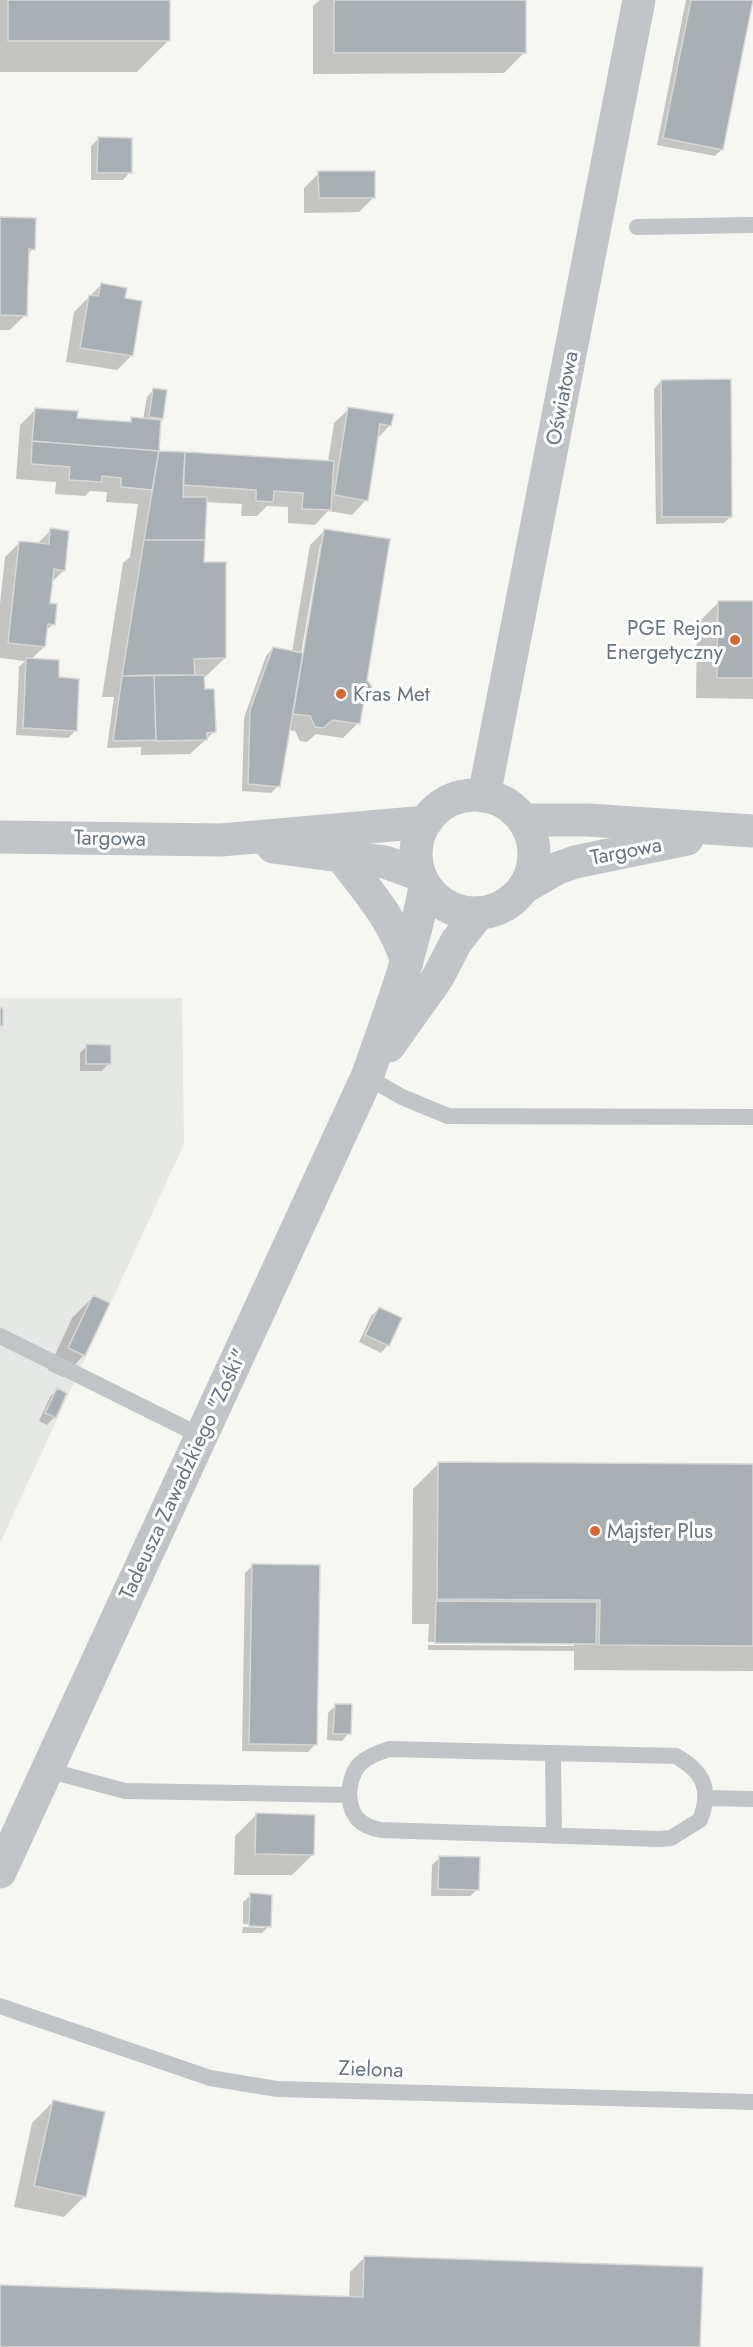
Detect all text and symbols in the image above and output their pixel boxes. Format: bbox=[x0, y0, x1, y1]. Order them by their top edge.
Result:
street label: Oświatowa bbox=[538, 348, 586, 448]
place label: PGE Rejon Energetyczny bbox=[606, 613, 724, 667]
marker: PGE Rejon Energetyczny bbox=[728, 633, 742, 647]
place label: Kras Met bbox=[353, 679, 430, 709]
marker: Kras Met bbox=[334, 687, 348, 701]
street label: Targowa bbox=[74, 822, 146, 854]
street label: Targowa bbox=[588, 829, 664, 873]
street label: Tadeusza Zawadzkiego "Zośki" bbox=[112, 1344, 254, 1604]
place label: Majster Plus bbox=[607, 1516, 713, 1546]
marker: Majster Plus bbox=[588, 1524, 602, 1538]
street label: Zielona bbox=[338, 2053, 404, 2085]

